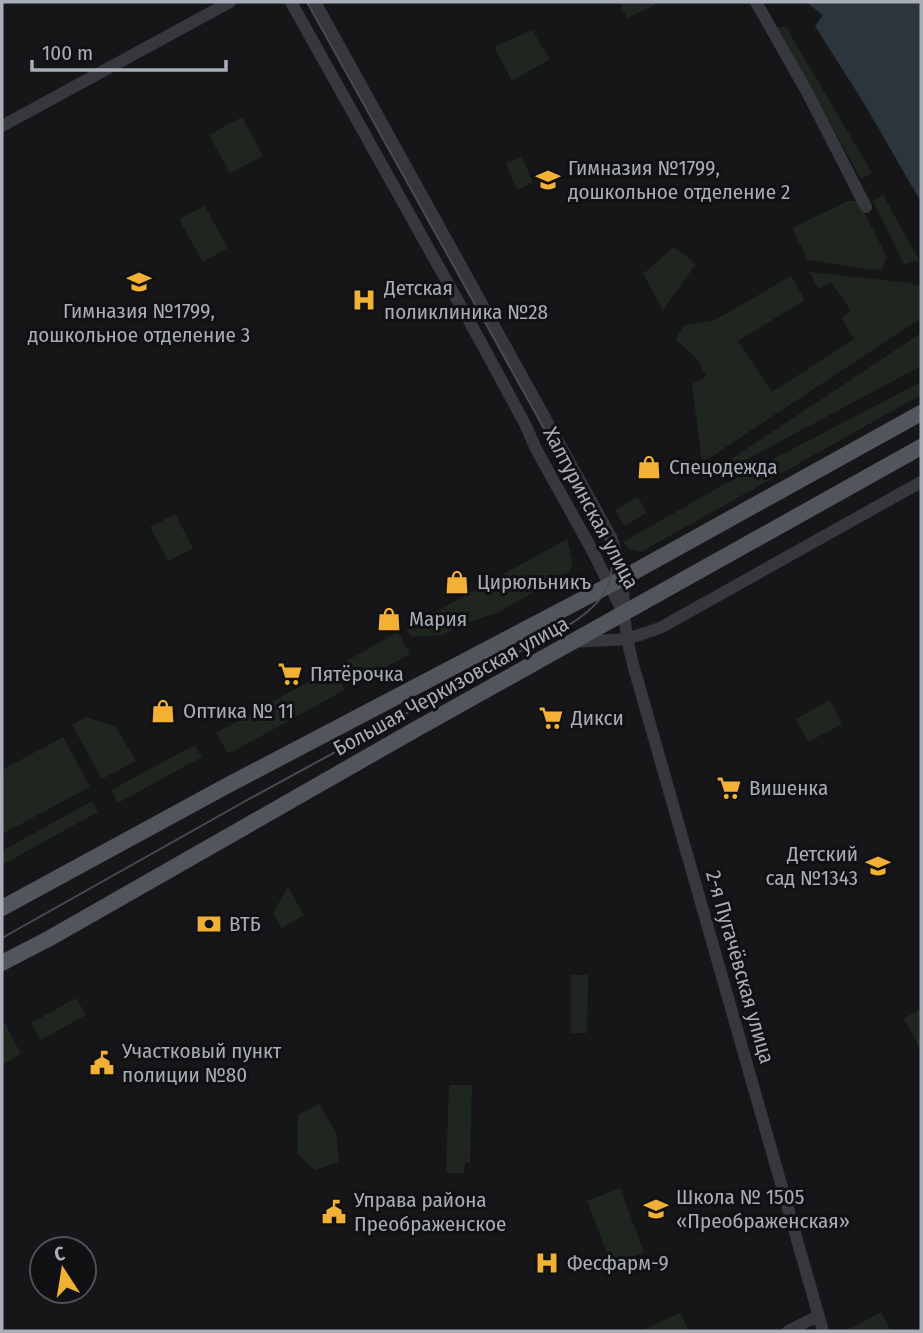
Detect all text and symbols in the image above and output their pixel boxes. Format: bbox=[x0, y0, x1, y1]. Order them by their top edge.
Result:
scale bar bbox=[32, 28, 226, 72]
text: 100 m bbox=[42, 40, 93, 66]
place label: Гимназия №1799, дошкольное отделение 2 bbox=[568, 155, 790, 205]
school or university icon: Гимназия №1799, дошкольное отделение 2 bbox=[534, 166, 562, 194]
school or university icon: Гимназия №1799, дошкольное отделение 3 bbox=[125, 268, 153, 296]
place label: Детская поликлиника №28 bbox=[383, 275, 548, 325]
hospital icon: Детская поликлиника №28 bbox=[350, 286, 378, 314]
place label: Гимназия №1799, дошкольное отделение 3 bbox=[28, 298, 250, 348]
street label: Халтуринская улица bbox=[537, 423, 645, 593]
shop icon: Спецодежда bbox=[635, 453, 663, 481]
place label: Спецодежда bbox=[669, 454, 778, 480]
shop icon: Цирюльникъ bbox=[443, 568, 471, 596]
place label: Цирюльникъ bbox=[477, 569, 591, 595]
shop icon: Мария bbox=[375, 605, 403, 633]
place label: Мария bbox=[409, 606, 467, 632]
street label: Большая Черкизовская улица bbox=[329, 610, 573, 762]
supermarket icon: Пятёрочка bbox=[276, 660, 304, 688]
place label: Пятёрочка bbox=[310, 661, 404, 687]
shop icon: Оптика № 11 bbox=[149, 697, 177, 725]
place label: Оптика № 11 bbox=[183, 698, 294, 724]
supermarket icon: Дикси bbox=[537, 704, 565, 732]
place label: Дикси bbox=[570, 705, 624, 731]
supermarket icon: Вишенка bbox=[715, 774, 743, 802]
place label: Вишенка bbox=[749, 775, 828, 801]
place label: Детский сад №1343 bbox=[765, 841, 858, 891]
school or university icon: Детский сад №1343 bbox=[864, 852, 892, 880]
street label: 2-я Пугачёвская улица bbox=[700, 867, 780, 1067]
bank icon: ВТБ bbox=[195, 910, 223, 938]
place label: ВТБ bbox=[229, 911, 261, 937]
place label: Участковый пункт полиции №80 bbox=[121, 1038, 282, 1088]
public building icon: Участковый пункт полиции №80 bbox=[88, 1049, 116, 1077]
place label: Школа № 1505 «Преображенская» bbox=[676, 1184, 850, 1234]
place label: Управа района Преображенское bbox=[353, 1187, 506, 1237]
school or university icon: Школа № 1505 «Преображенская» bbox=[642, 1195, 670, 1223]
public building icon: Управа района Преображенское bbox=[320, 1198, 348, 1226]
north arrow bbox=[28, 1235, 98, 1305]
text: С bbox=[52, 1242, 67, 1266]
hospital icon: Фесфарм-9 bbox=[533, 1249, 561, 1277]
place label: Фесфарм-9 bbox=[567, 1250, 669, 1276]

